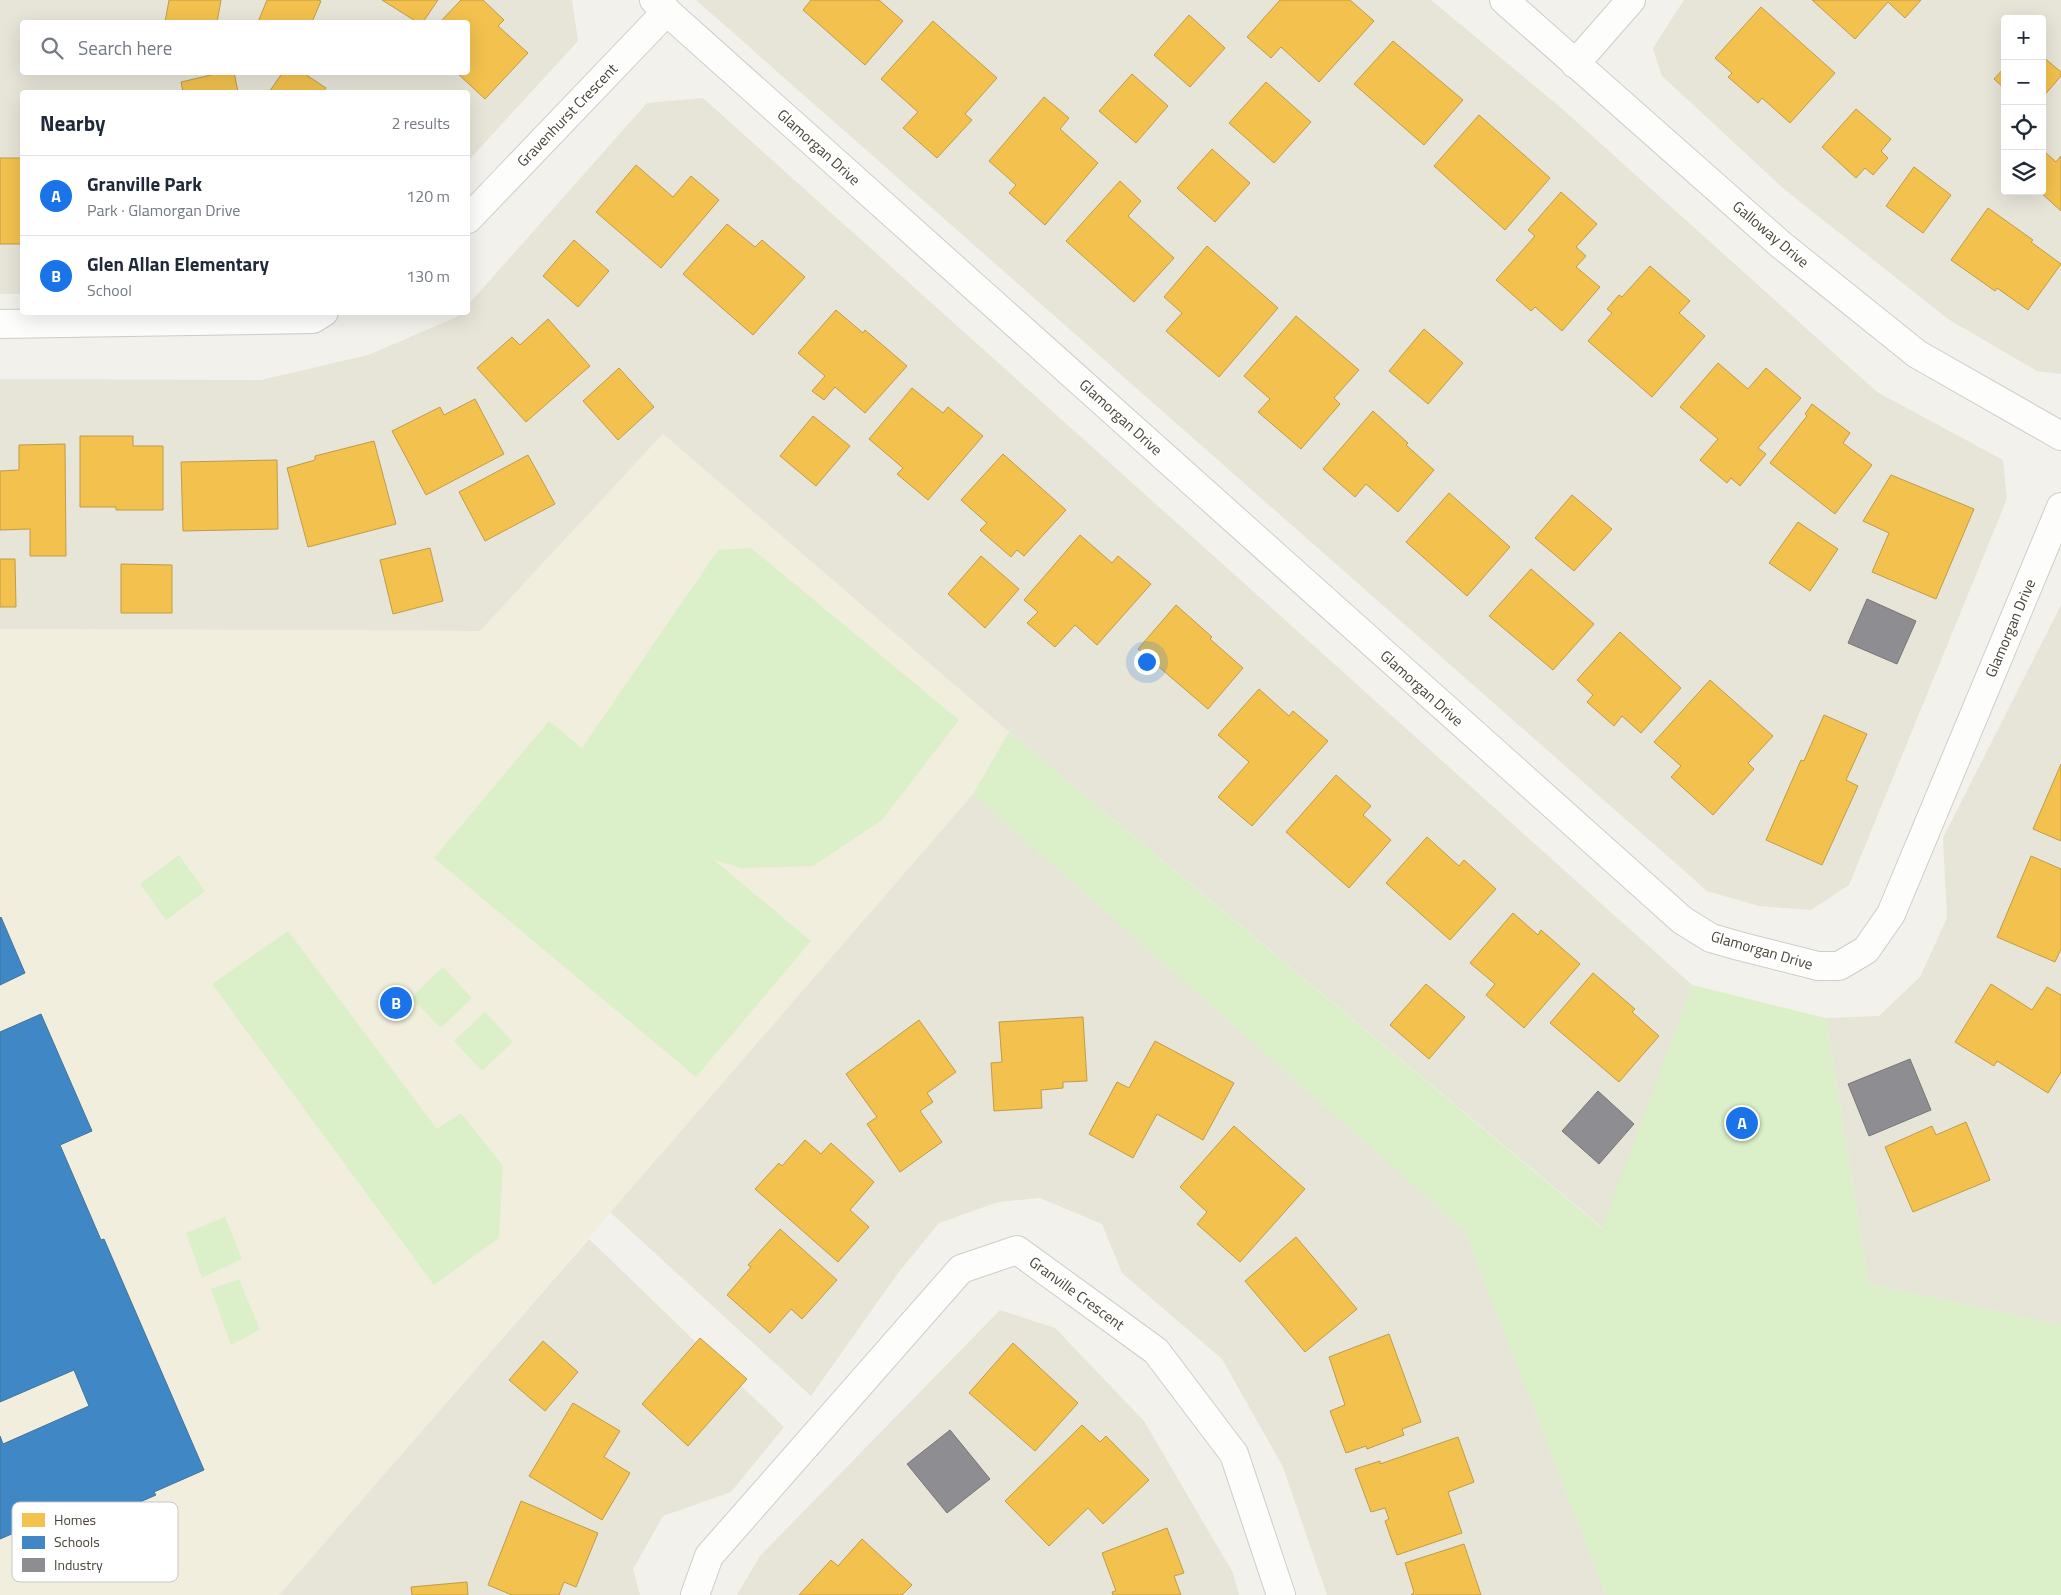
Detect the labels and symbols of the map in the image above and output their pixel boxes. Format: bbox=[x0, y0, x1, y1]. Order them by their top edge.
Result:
street label: Gravenhurst Crescent bbox=[511, 57, 623, 172]
street label: Glamorgan Drive bbox=[772, 103, 866, 191]
street label: Galloway Drive bbox=[1728, 195, 1814, 273]
street label: Glamorgan Drive bbox=[1074, 373, 1168, 461]
street label: Glamorgan Drive bbox=[1979, 575, 2041, 681]
street label: Glamorgan Drive bbox=[1375, 644, 1469, 732]
your location bbox=[1134, 649, 1160, 675]
street label: Glamorgan Drive bbox=[1708, 924, 1816, 976]
pin: B bbox=[380, 984, 412, 1022]
pin: A bbox=[1726, 1104, 1758, 1142]
street label: Granville Crescent bbox=[1024, 1250, 1130, 1336]
legend bbox=[12, 1502, 178, 1582]
text: Homes bbox=[54, 1509, 96, 1530]
text: Schools bbox=[54, 1531, 100, 1552]
text: Industry bbox=[54, 1554, 103, 1575]

